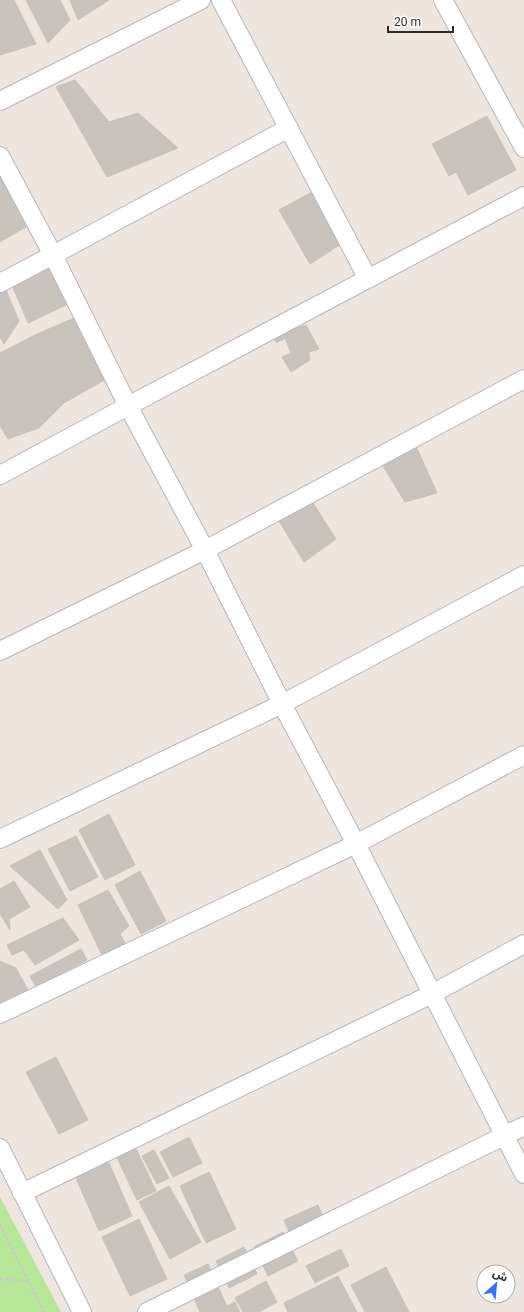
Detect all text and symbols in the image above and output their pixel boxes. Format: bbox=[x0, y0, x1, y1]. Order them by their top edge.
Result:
scale bar bbox=[388, 8, 453, 34]
text: 20 m bbox=[394, 15, 421, 29]
north arrow bbox=[476, 1264, 516, 1304]
text: ش bbox=[491, 1266, 510, 1285]

